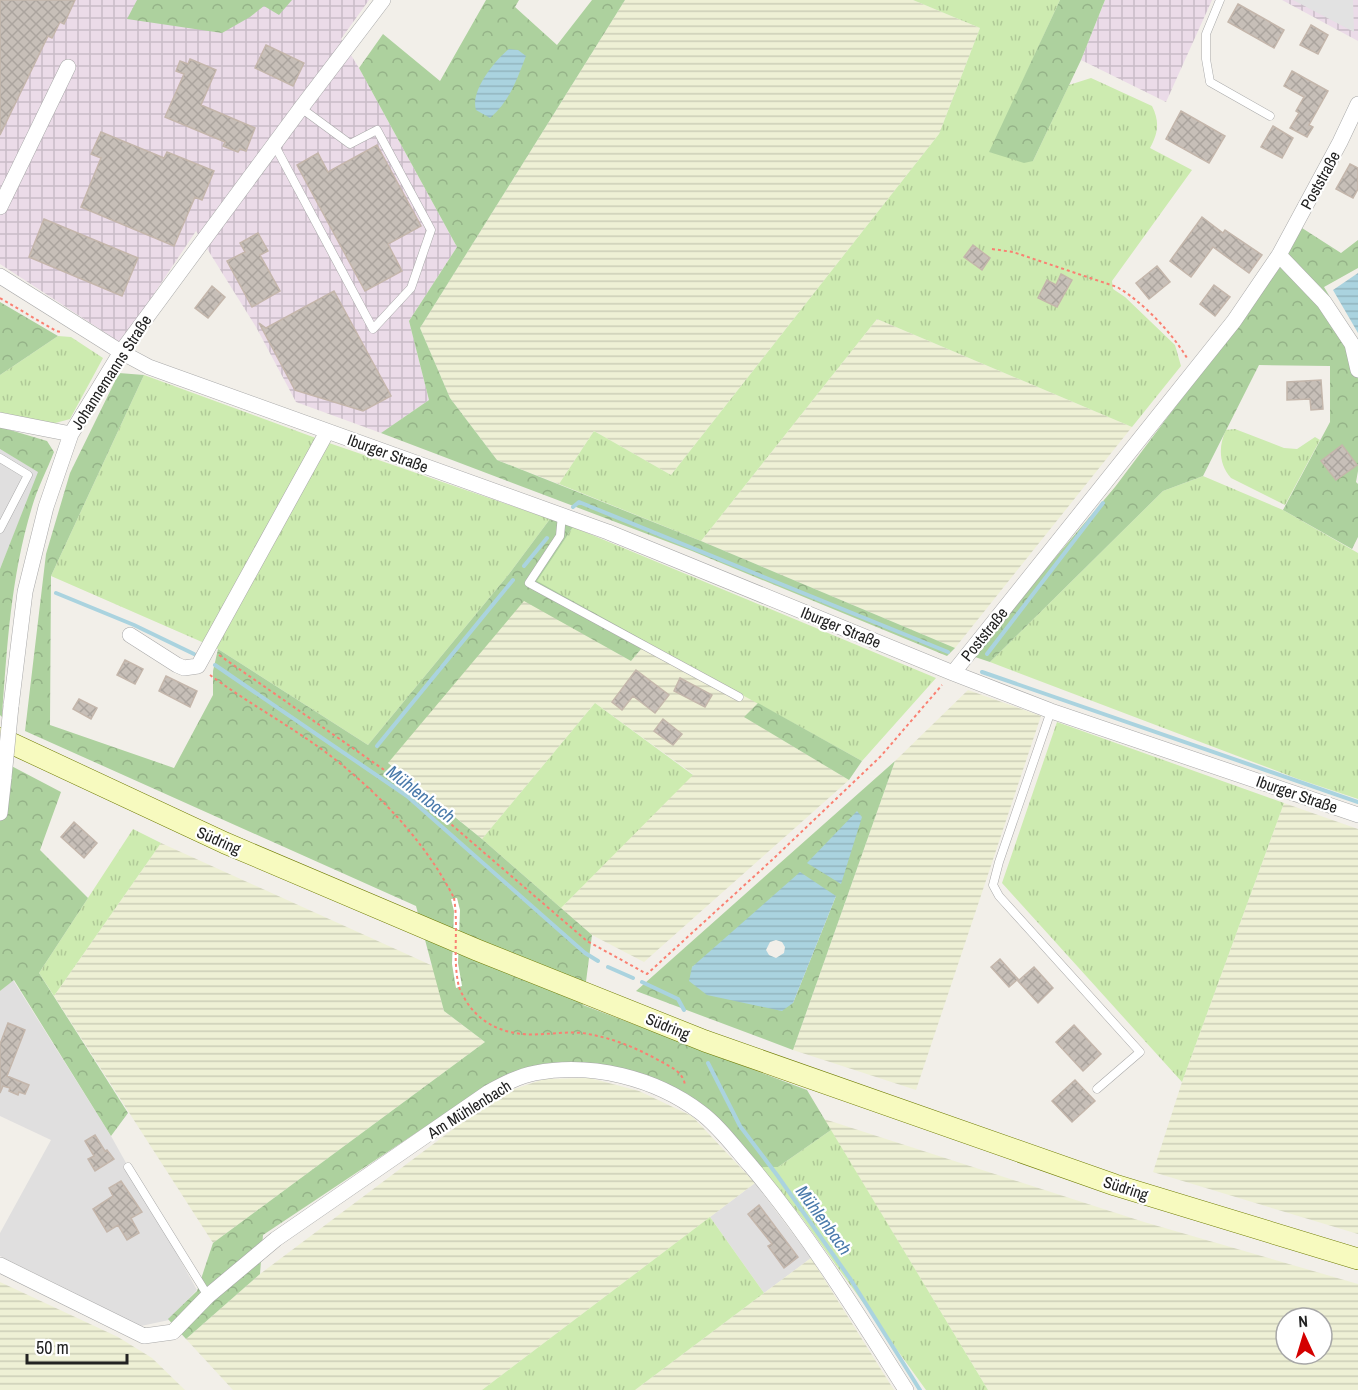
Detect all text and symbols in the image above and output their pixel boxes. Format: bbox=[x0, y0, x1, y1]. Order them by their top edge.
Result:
street label: Poststraße bbox=[1295, 147, 1345, 213]
street label: Johannemanns Straße bbox=[66, 310, 156, 434]
street label: Iburger Straße bbox=[344, 428, 432, 478]
street label: Iburger Straße bbox=[798, 601, 884, 653]
street label: Poststraße bbox=[955, 602, 1013, 666]
water label: Mühlenbach bbox=[382, 759, 460, 829]
street label: Iburger Straße bbox=[1253, 770, 1341, 818]
street label: Südring bbox=[194, 821, 245, 860]
street label: Südring bbox=[643, 1007, 694, 1045]
street label: Am Mühlenbach bbox=[422, 1075, 515, 1144]
street label: Südring bbox=[1101, 1170, 1152, 1206]
water label: Mühlenbach bbox=[790, 1180, 858, 1260]
north arrow bbox=[1274, 1306, 1334, 1366]
text: N bbox=[1297, 1310, 1308, 1332]
scale bar bbox=[27, 1327, 128, 1365]
text: 50 m bbox=[36, 1335, 69, 1360]

